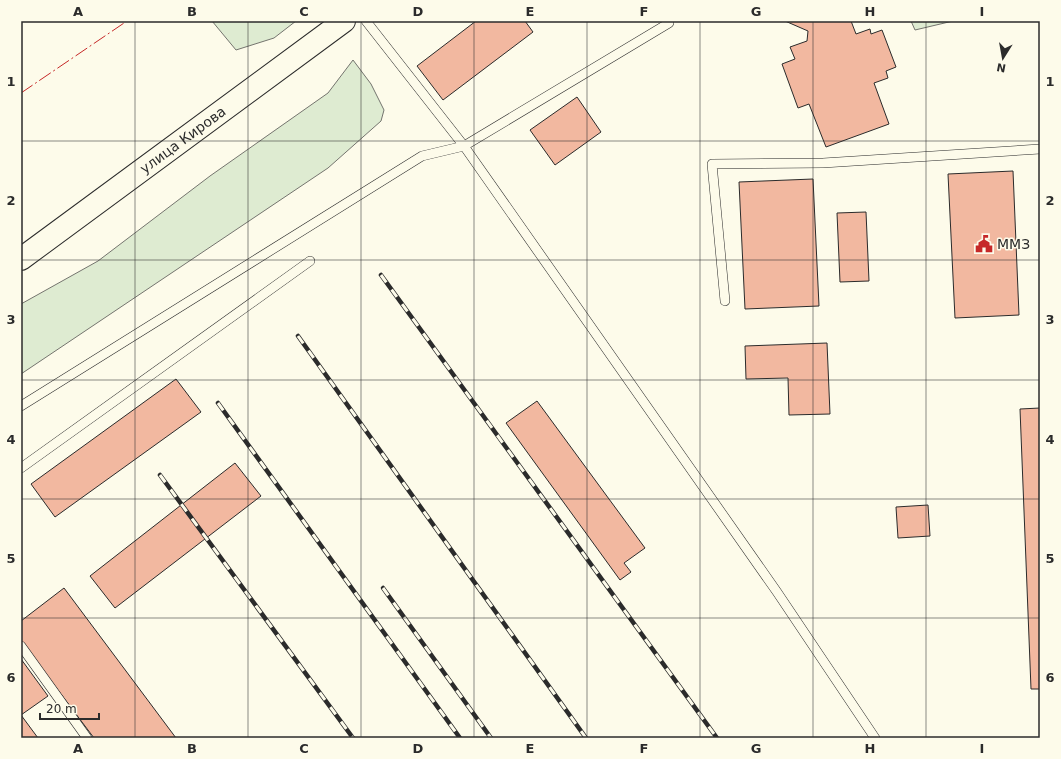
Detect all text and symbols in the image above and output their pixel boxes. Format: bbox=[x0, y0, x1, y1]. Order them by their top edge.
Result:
text: A bbox=[73, 4, 83, 19]
text: B bbox=[187, 4, 197, 19]
text: C bbox=[299, 4, 309, 19]
text: D bbox=[413, 4, 424, 19]
text: E bbox=[526, 4, 534, 19]
text: F bbox=[640, 4, 648, 19]
text: G bbox=[751, 4, 761, 19]
text: H bbox=[865, 4, 875, 19]
text: I bbox=[980, 4, 984, 19]
north arrow bbox=[983, 38, 1023, 78]
text: N bbox=[995, 60, 1007, 75]
text: 1 bbox=[6, 74, 16, 89]
text: 1 bbox=[1045, 74, 1055, 89]
street label: улица Кирова bbox=[137, 103, 229, 177]
text: 2 bbox=[6, 193, 16, 208]
text: 2 bbox=[1045, 193, 1055, 208]
public building icon: ММЗ bbox=[974, 234, 994, 254]
place label: ММЗ bbox=[997, 236, 1030, 252]
text: 3 bbox=[6, 312, 16, 327]
text: 3 bbox=[1045, 312, 1055, 327]
text: 4 bbox=[6, 432, 16, 447]
text: 4 bbox=[1045, 432, 1055, 447]
text: 5 bbox=[6, 551, 16, 566]
text: 5 bbox=[1045, 551, 1055, 566]
text: 6 bbox=[6, 670, 16, 685]
text: 6 bbox=[1045, 670, 1055, 685]
scale bar bbox=[40, 695, 99, 721]
text: 20 m bbox=[46, 702, 77, 716]
text: A bbox=[73, 741, 83, 756]
text: B bbox=[187, 741, 197, 756]
text: C bbox=[299, 741, 309, 756]
text: D bbox=[413, 741, 424, 756]
text: E bbox=[526, 741, 534, 756]
text: F bbox=[640, 741, 648, 756]
text: G bbox=[751, 741, 761, 756]
text: H bbox=[865, 741, 875, 756]
text: I bbox=[980, 741, 984, 756]

